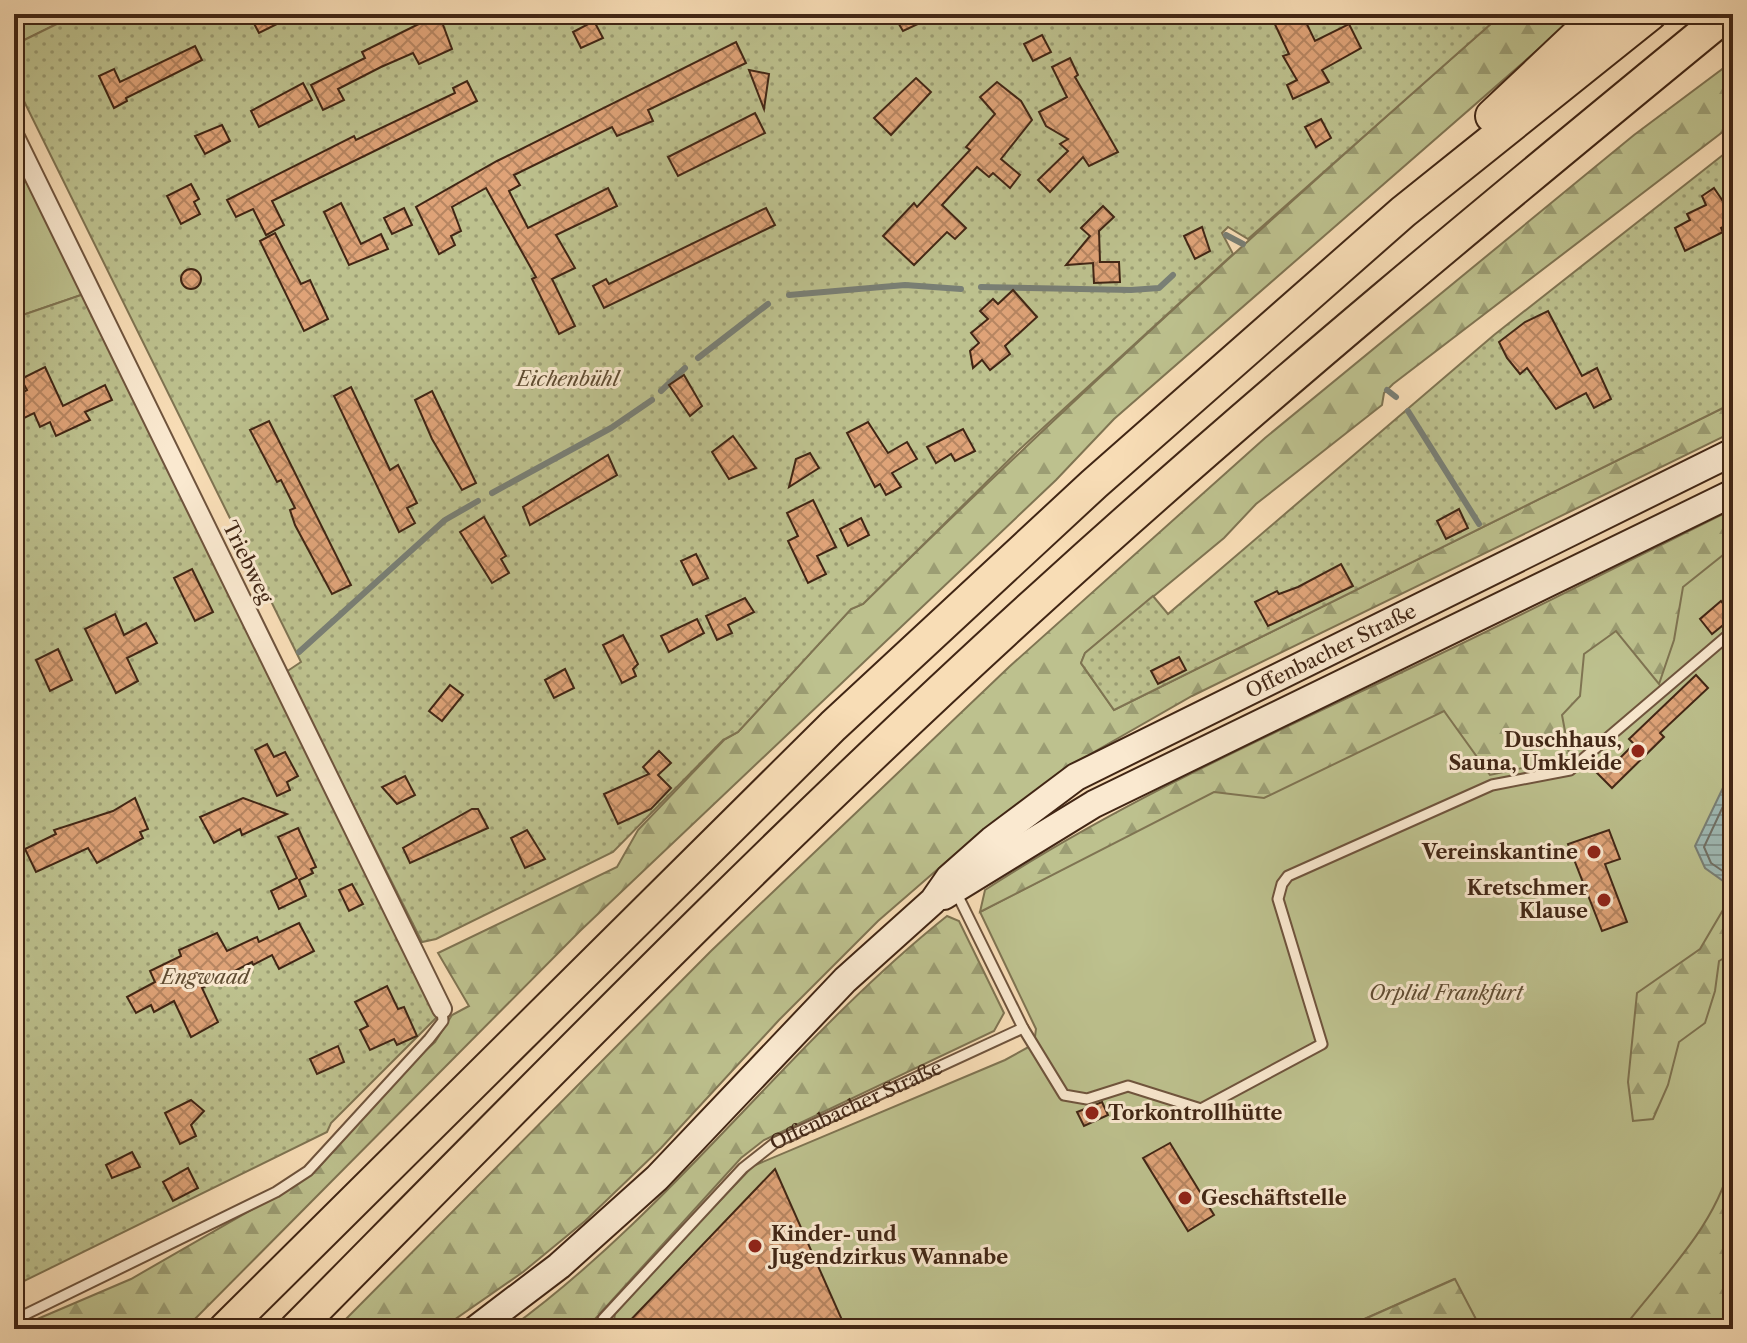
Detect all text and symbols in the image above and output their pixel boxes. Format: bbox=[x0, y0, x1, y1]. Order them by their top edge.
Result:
park label: Eichenbühl bbox=[515, 367, 622, 391]
street label: Triebweg bbox=[218, 517, 278, 608]
street label: Offenbacher Straße bbox=[1242, 599, 1420, 703]
place label: Duschhaus, Sauna, Umkleide bbox=[1448, 728, 1622, 775]
marker: Duschhaus, Sauna, Umkleide bbox=[1629, 742, 1647, 760]
place label: Vereinskantine bbox=[1421, 840, 1578, 864]
marker: Vereinskantine bbox=[1585, 843, 1603, 861]
place label: Kretschmer Klause bbox=[1467, 876, 1588, 923]
marker: Kretschmer Klause bbox=[1595, 891, 1613, 909]
park label: Engwaad bbox=[159, 965, 251, 989]
park label: Orplid Frankfurt bbox=[1369, 981, 1524, 1005]
street label: Offenbacher Straße bbox=[766, 1055, 946, 1155]
place label: Torkontrollhütte bbox=[1108, 1101, 1283, 1125]
marker: Torkontrollhütte bbox=[1083, 1104, 1101, 1122]
place label: Geschäftstelle bbox=[1201, 1186, 1347, 1210]
marker: Geschäftstelle bbox=[1176, 1189, 1194, 1207]
place label: Kinder- und Jugendzirkus Wannabe bbox=[767, 1222, 1008, 1269]
marker: Kinder- und Jugendzirkus Wannabe bbox=[746, 1237, 764, 1255]

